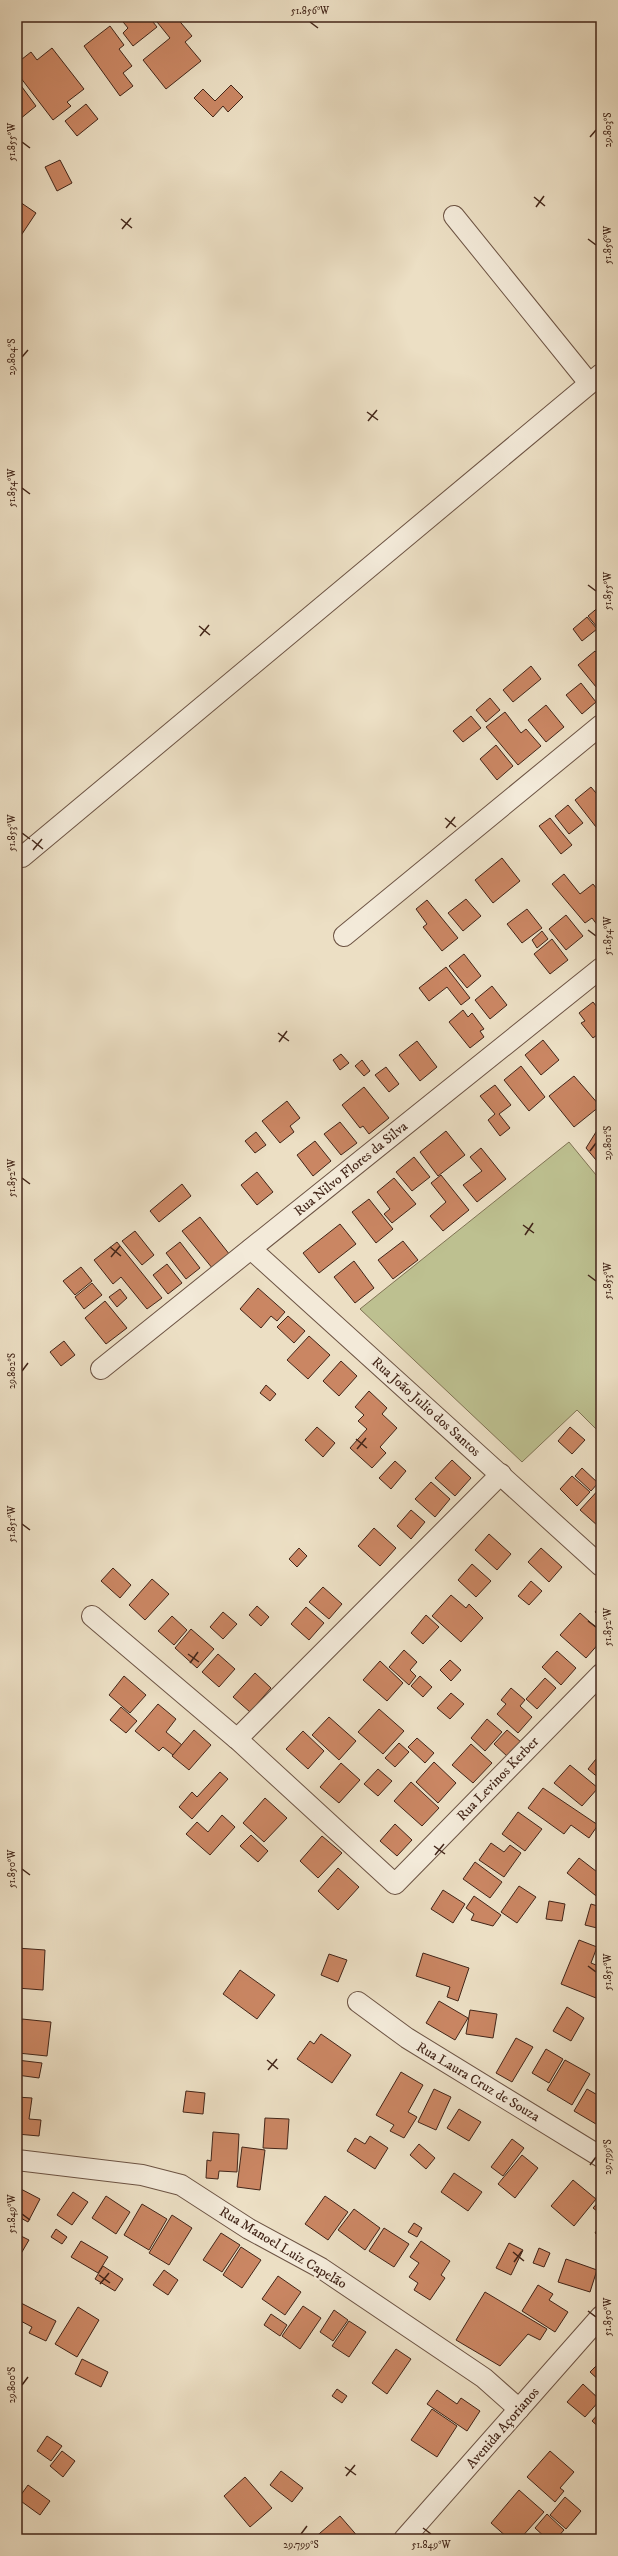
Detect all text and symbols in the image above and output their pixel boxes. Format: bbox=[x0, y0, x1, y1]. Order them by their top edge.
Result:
text: 51.856°W bbox=[291, 5, 330, 17]
text: 29.803°S bbox=[602, 113, 614, 147]
text: 51.855°W bbox=[6, 122, 18, 161]
text: 51.856°W bbox=[602, 225, 614, 264]
text: 29.804°S bbox=[6, 339, 18, 375]
text: 51.854°W bbox=[6, 468, 18, 507]
text: 51.855°W bbox=[602, 571, 614, 610]
text: 51.853°W bbox=[6, 814, 18, 852]
text: 51.854°W bbox=[602, 916, 614, 955]
street label: Rua Nilvo Flores da Silva bbox=[291, 1118, 412, 1220]
text: 29.801°S bbox=[602, 1126, 614, 1160]
text: 51.852°W bbox=[6, 1158, 18, 1197]
text: 51.853°W bbox=[602, 1262, 614, 1300]
text: 29.802°S bbox=[6, 1353, 18, 1389]
street label: Rua João Julio dos Santos bbox=[368, 1353, 484, 1461]
text: 51.851°W bbox=[6, 1505, 18, 1543]
text: 51.852°W bbox=[602, 1607, 614, 1646]
street label: Rua Levinos Kerber bbox=[453, 1732, 543, 1825]
text: 51.850°W bbox=[6, 1849, 18, 1888]
text: 51.851°W bbox=[602, 1953, 614, 1991]
street label: Rua Laura Cruz de Souza bbox=[413, 2038, 543, 2126]
text: 29.799°S bbox=[602, 2139, 614, 2175]
text: 51.849°W bbox=[6, 2194, 18, 2234]
street label: Rua Manoel Luiz Capelão bbox=[216, 2203, 350, 2293]
text: 51.850°W bbox=[602, 2297, 614, 2336]
text: 29.800°S bbox=[6, 2367, 18, 2403]
street label: Avenida Açorianos bbox=[463, 2383, 544, 2473]
text: 29.799°S bbox=[283, 2539, 319, 2551]
text: 51.849°W bbox=[411, 2539, 451, 2551]

